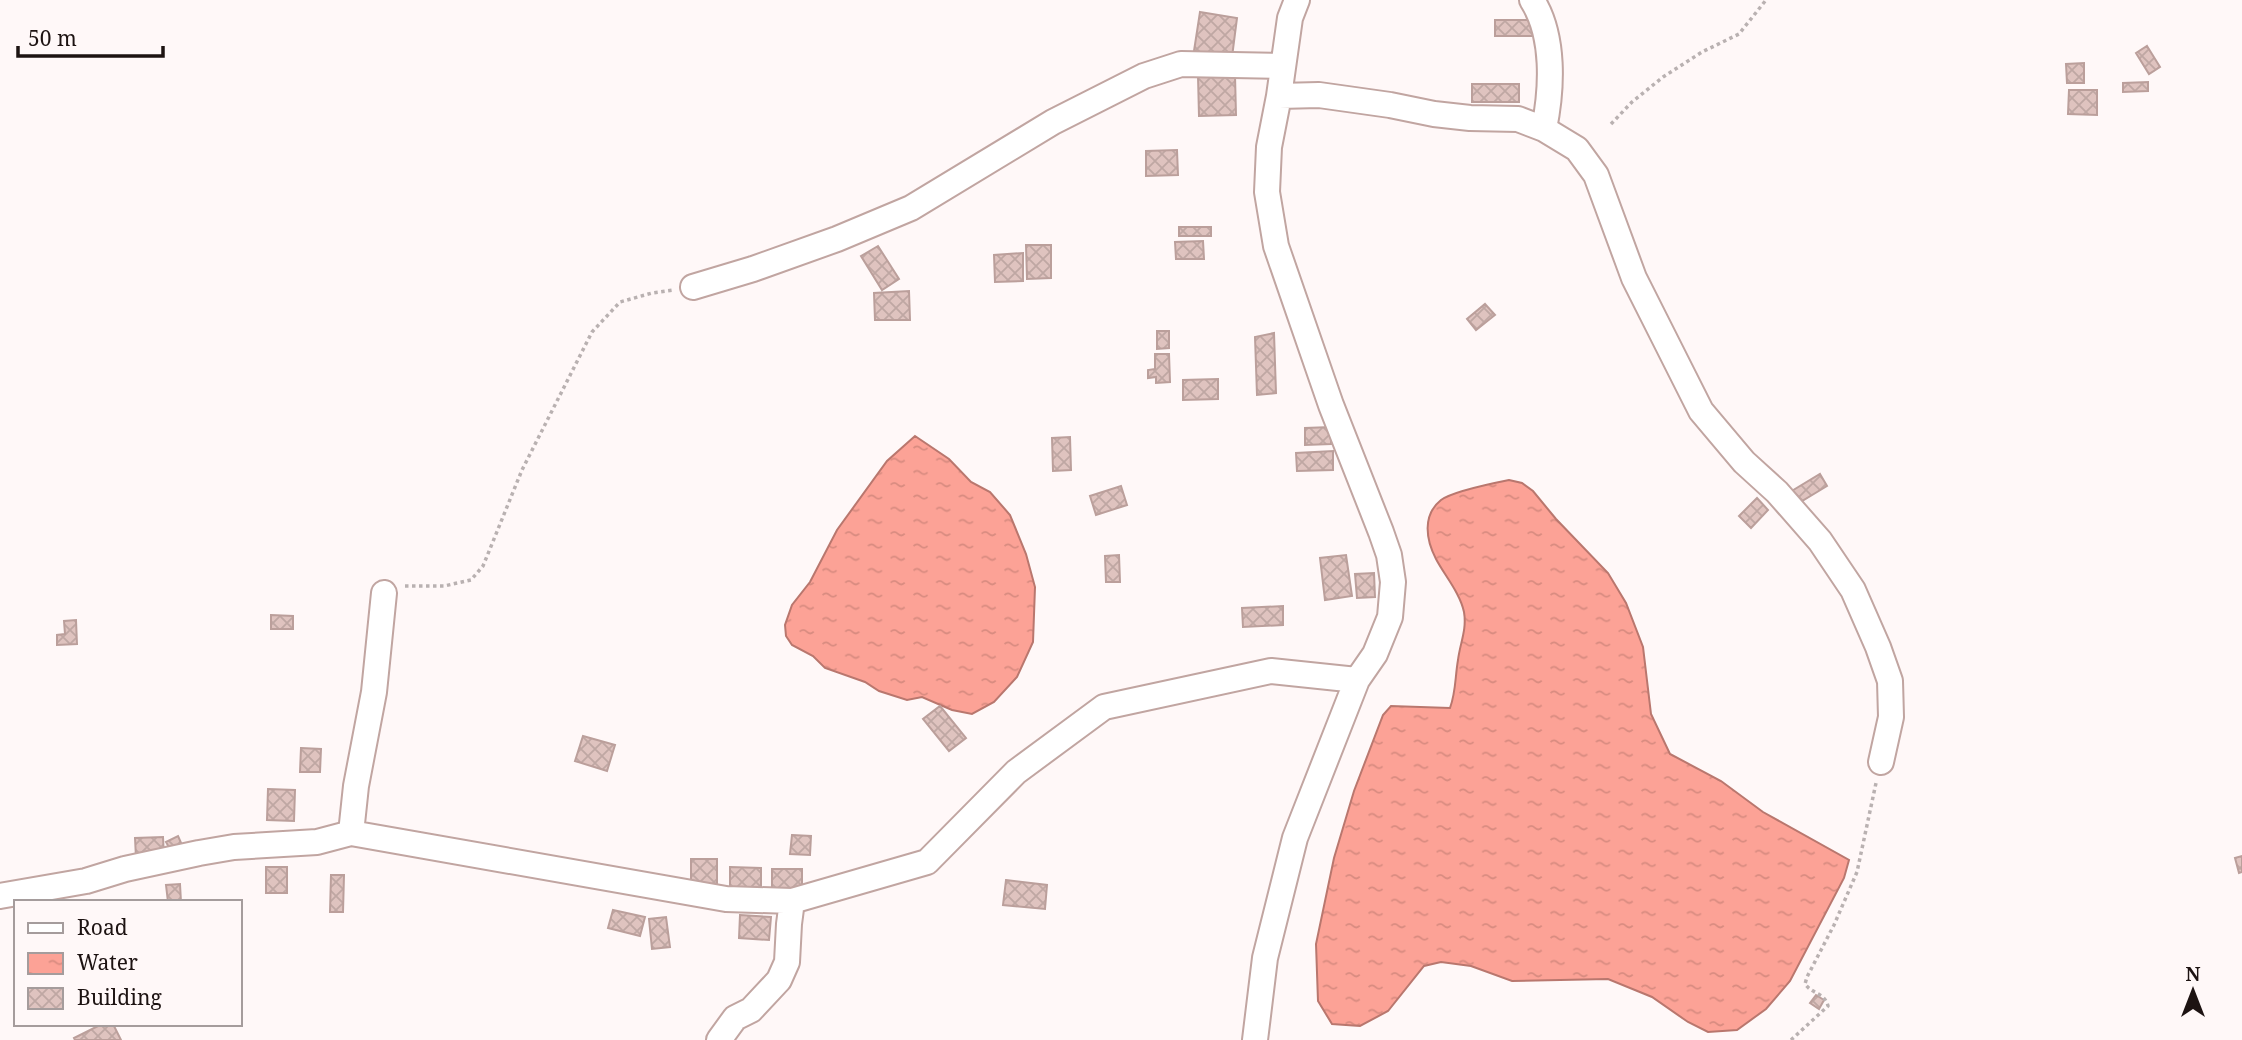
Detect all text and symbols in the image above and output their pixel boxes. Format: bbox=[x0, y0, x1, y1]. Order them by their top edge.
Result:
scale bar bbox=[18, 14, 163, 58]
text: 50 m bbox=[28, 24, 77, 52]
legend bbox=[14, 900, 242, 1026]
text: Road bbox=[77, 913, 128, 941]
text: Water bbox=[77, 948, 138, 976]
north arrow bbox=[2158, 956, 2228, 1026]
text: N bbox=[2186, 961, 2201, 987]
text: Building bbox=[77, 983, 162, 1011]

